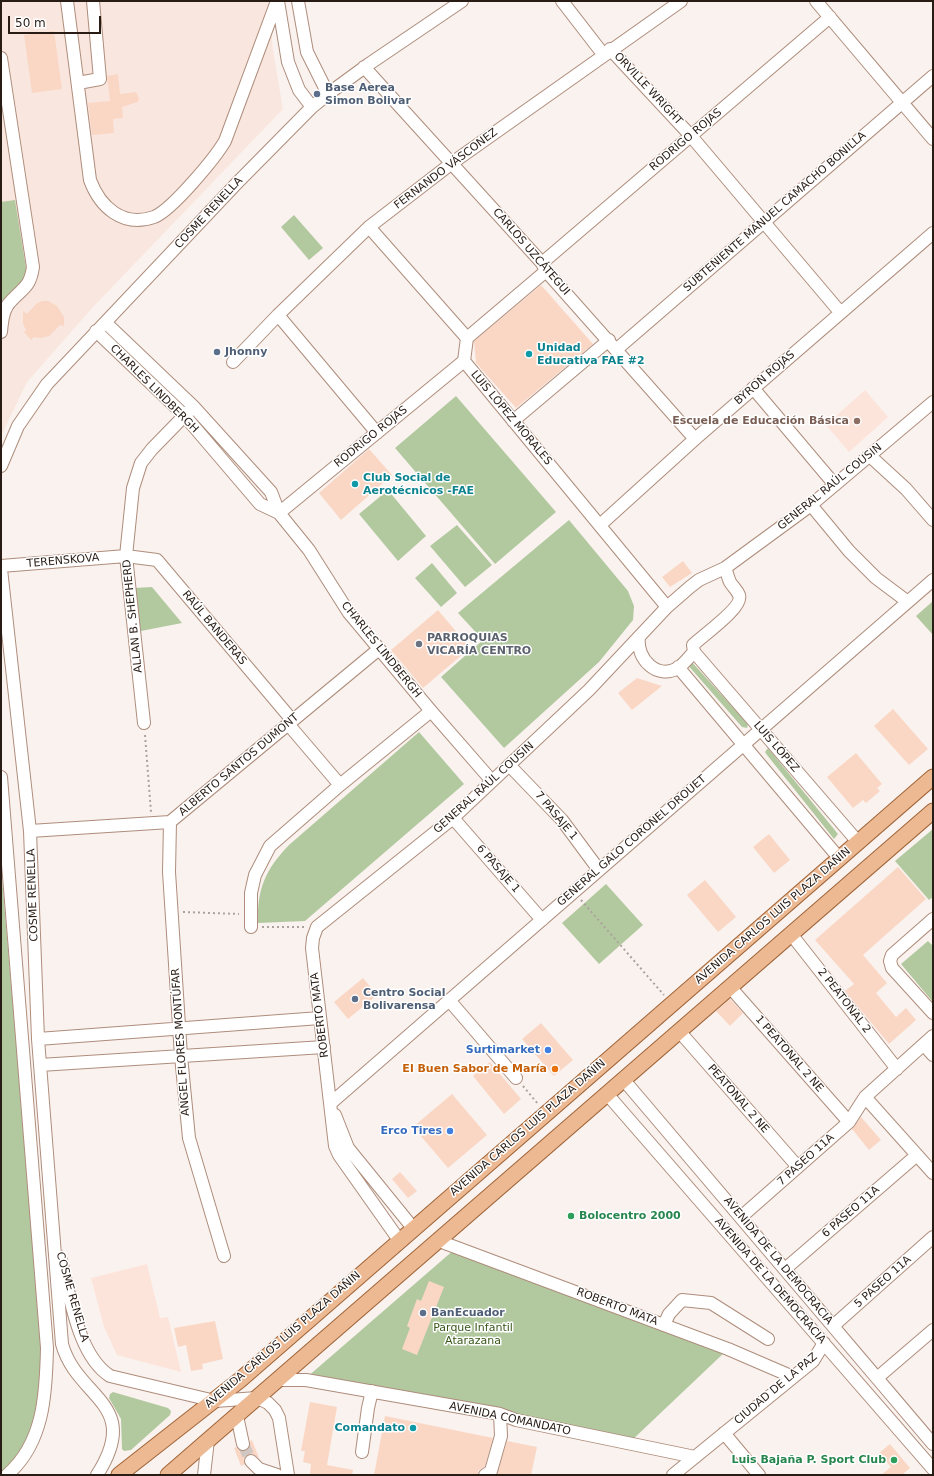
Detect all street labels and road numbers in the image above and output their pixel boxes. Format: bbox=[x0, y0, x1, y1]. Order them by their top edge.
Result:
street label: ORVILLE WRIGHT bbox=[611, 50, 685, 128]
street label: RODRIGO ROJAS bbox=[647, 106, 725, 174]
street label: FERNANDO VÁSCONEZ bbox=[392, 126, 500, 212]
street label: SUBTENIENTE MANUEL CAMACHO BONILLA bbox=[681, 129, 869, 295]
street label: COSME RENELLA bbox=[172, 174, 246, 252]
street label: CARLOS UZCÁTEGUI bbox=[490, 206, 572, 298]
street label: CHARLES LINDBERGH bbox=[107, 342, 201, 436]
street label: BYRON ROJAS bbox=[732, 348, 798, 408]
street label: LUIS LÓPEZ MORALES bbox=[468, 368, 554, 468]
street label: RODRIGO ROJAS bbox=[332, 403, 410, 471]
street label: GENERAL RAÚL COUSIN bbox=[775, 441, 885, 533]
street label: TERENSKOVA bbox=[26, 551, 100, 571]
street label: ALLAN B. SHEPHERD bbox=[120, 559, 146, 673]
street label: RAÚL BANDERAS bbox=[179, 588, 249, 668]
street label: CHARLES LINDBERGH bbox=[338, 599, 424, 701]
street label: ALBERTO SANTOS DUMONT bbox=[176, 711, 302, 819]
street label: LUIS LÓPEZ bbox=[750, 719, 802, 775]
street label: GENERAL RAÚL COUSIN bbox=[431, 740, 537, 836]
street label: GENERAL GALO CORONEL DROUET bbox=[555, 773, 709, 909]
street label: 7 PASAJE 1 bbox=[532, 789, 580, 843]
street label: 6 PASAJE 1 bbox=[474, 842, 522, 896]
street label: AVENIDA CARLOS LUIS PLAZA DAÑIN bbox=[693, 845, 853, 987]
street label: COSME RENELLA bbox=[25, 848, 41, 942]
street label: 2 PEATONAL 2 bbox=[815, 966, 873, 1036]
street label: ANGEL FLORES MONTÚFAR bbox=[169, 968, 193, 1116]
street label: ROBERTO MATA bbox=[308, 971, 332, 1059]
street label: 1 PEATONAL 2 NE bbox=[752, 1013, 826, 1095]
street label: AVENIDA CARLOS LUIS PLAZA DAÑIN bbox=[448, 1057, 608, 1199]
street label: PEATONAL 2 NE bbox=[705, 1062, 771, 1136]
street label: 7 PASEO 11A bbox=[775, 1131, 837, 1189]
street label: 6 PASEO 11A bbox=[820, 1184, 882, 1240]
street label: AVENIDA DE LA DEMOCRACIA bbox=[721, 1194, 835, 1328]
street label: AVENIDA DE LA DEMOCRACIA bbox=[712, 1215, 828, 1347]
street label: COSME RENELLA bbox=[53, 1250, 91, 1344]
street label: 5 PASEO 11A bbox=[852, 1253, 914, 1311]
street label: AVENIDA CARLOS LUIS PLAZA DAÑIN bbox=[203, 1269, 363, 1411]
street label: ROBERTO MATA bbox=[574, 1285, 660, 1329]
street label: CIUDAD DE LA PAZ bbox=[732, 1351, 820, 1427]
street label: AVENIDA COMANDATO bbox=[448, 1400, 572, 1438]

